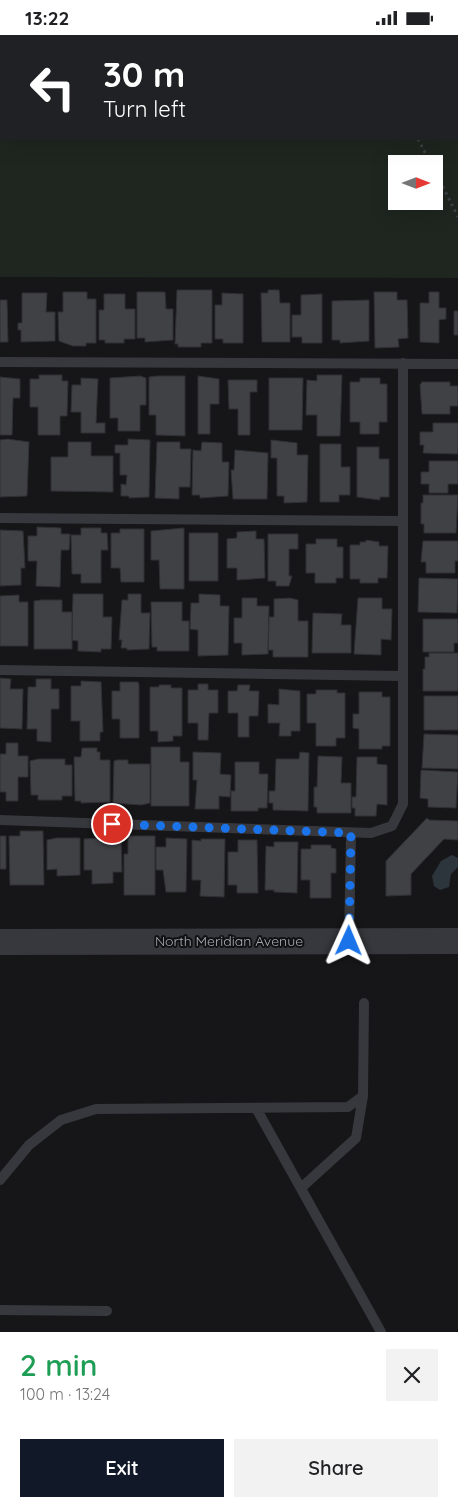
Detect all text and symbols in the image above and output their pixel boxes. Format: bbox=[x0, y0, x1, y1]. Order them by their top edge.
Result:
text: 13:22 bbox=[25, 6, 69, 30]
text: 30 m bbox=[103, 52, 185, 96]
icon: left bbox=[20, 55, 85, 120]
text: Turn left bbox=[103, 95, 186, 123]
north arrow bbox=[388, 155, 442, 210]
map controls bbox=[388, 155, 443, 210]
pin bbox=[91, 803, 133, 845]
icon: arrive bbox=[98, 810, 126, 838]
position arrow bbox=[322, 914, 374, 966]
street label: North Meridian Avenue bbox=[155, 932, 303, 950]
text: 2 min bbox=[20, 1346, 97, 1384]
button: close bbox=[386, 1349, 438, 1401]
text: 100 m · 13:24 bbox=[20, 1384, 110, 1404]
button: Exit bbox=[20, 1439, 224, 1497]
button: Share bbox=[234, 1439, 438, 1497]

